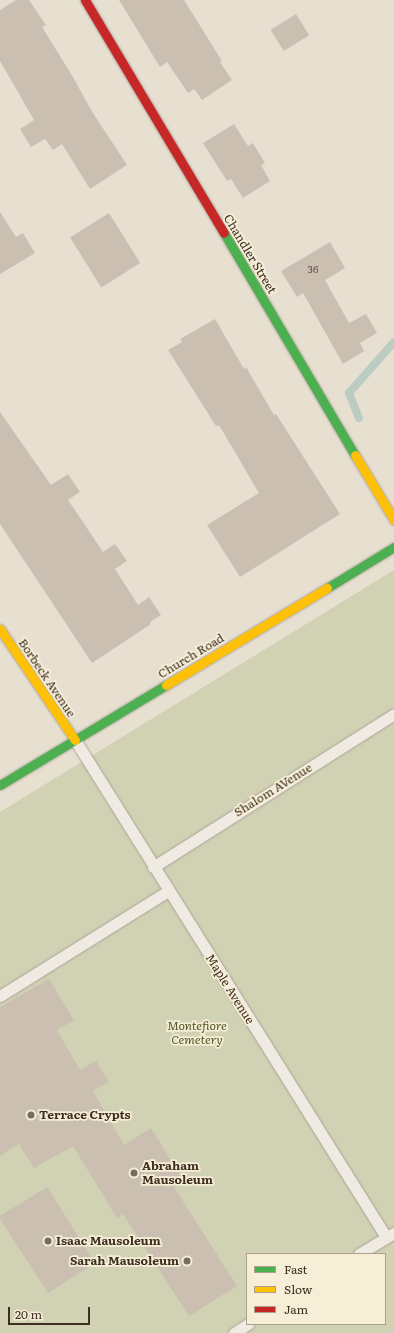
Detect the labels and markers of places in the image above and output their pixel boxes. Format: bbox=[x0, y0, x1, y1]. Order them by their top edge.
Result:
place label: Terrace Crypts bbox=[39, 1108, 131, 1122]
marker: Terrace Crypts bbox=[26, 1110, 36, 1120]
place label: Abraham Mausoleum bbox=[142, 1159, 213, 1187]
marker: Abraham Mausoleum bbox=[129, 1168, 139, 1178]
place label: Isaac Mausoleum bbox=[56, 1234, 161, 1248]
marker: Isaac Mausoleum bbox=[43, 1236, 53, 1246]
place label: Sarah Mausoleum bbox=[70, 1254, 179, 1268]
marker: Sarah Mausoleum bbox=[182, 1256, 192, 1266]

